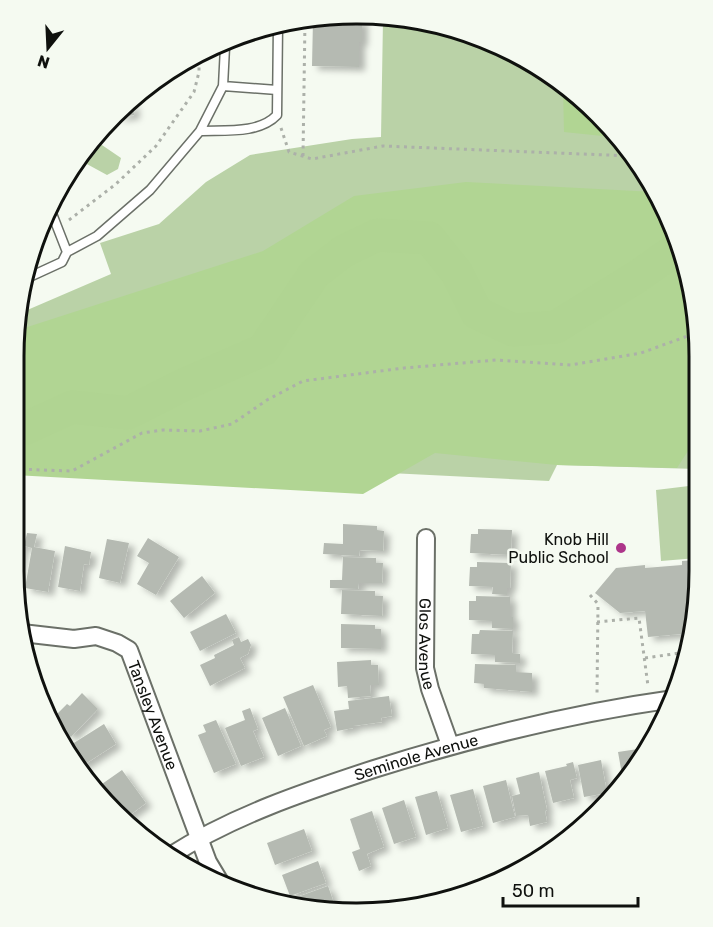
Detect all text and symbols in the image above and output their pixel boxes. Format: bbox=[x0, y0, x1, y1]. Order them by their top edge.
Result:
north arrow bbox=[18, 18, 78, 78]
text: N bbox=[35, 51, 52, 73]
place label: Knob Hill Public School bbox=[508, 530, 609, 567]
marker: Knob Hill Public School bbox=[614, 541, 628, 555]
street label: Glos Avenue bbox=[415, 598, 439, 692]
street label: Tansley Avenue bbox=[124, 658, 182, 772]
street label: Seminole Avenue bbox=[352, 730, 480, 785]
scale bar bbox=[503, 870, 638, 908]
text: 50 m bbox=[512, 880, 555, 902]

